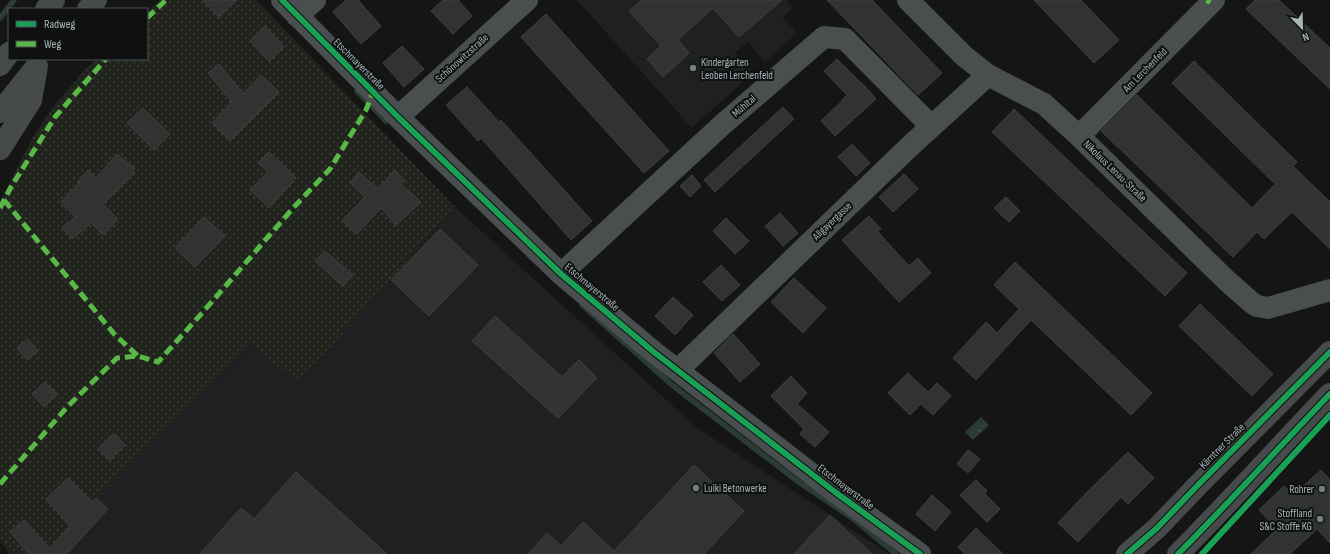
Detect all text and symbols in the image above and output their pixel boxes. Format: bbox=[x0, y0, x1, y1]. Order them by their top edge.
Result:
legend bbox=[8, 8, 148, 60]
north arrow bbox=[1282, 8, 1322, 48]
text: Radweg bbox=[44, 17, 76, 32]
text: N bbox=[1300, 30, 1311, 44]
street label: Schönowitzstraße bbox=[433, 31, 491, 85]
street label: Etschmayerstraße bbox=[331, 36, 387, 92]
text: Weg bbox=[44, 37, 61, 52]
street label: Am Lerchenfeld bbox=[1119, 45, 1170, 96]
place label: Kindergarten Leoben Lerchenfeld bbox=[701, 56, 773, 82]
marker: Kindergarten Leoben Lerchenfeld bbox=[688, 63, 698, 73]
street label: Mühltal bbox=[729, 92, 759, 120]
street label: Nikolaus Lenau-Straße bbox=[1081, 137, 1149, 205]
street label: Allgayergasse bbox=[809, 199, 854, 244]
street label: Etschmayerstraße bbox=[562, 260, 622, 314]
street label: Kärntner Straße bbox=[1197, 421, 1247, 471]
street label: Etschmayerstraße bbox=[815, 462, 877, 512]
place label: Luiki Betonwerke bbox=[704, 482, 767, 495]
marker: Luiki Betonwerke bbox=[691, 483, 701, 493]
place label: Rohrer bbox=[1289, 483, 1314, 496]
marker: Rohrer bbox=[1317, 484, 1327, 494]
place label: Stoffland S&C Stoffe KG bbox=[1260, 507, 1312, 533]
marker: Stoffland S&C Stoffe KG bbox=[1315, 514, 1325, 524]

